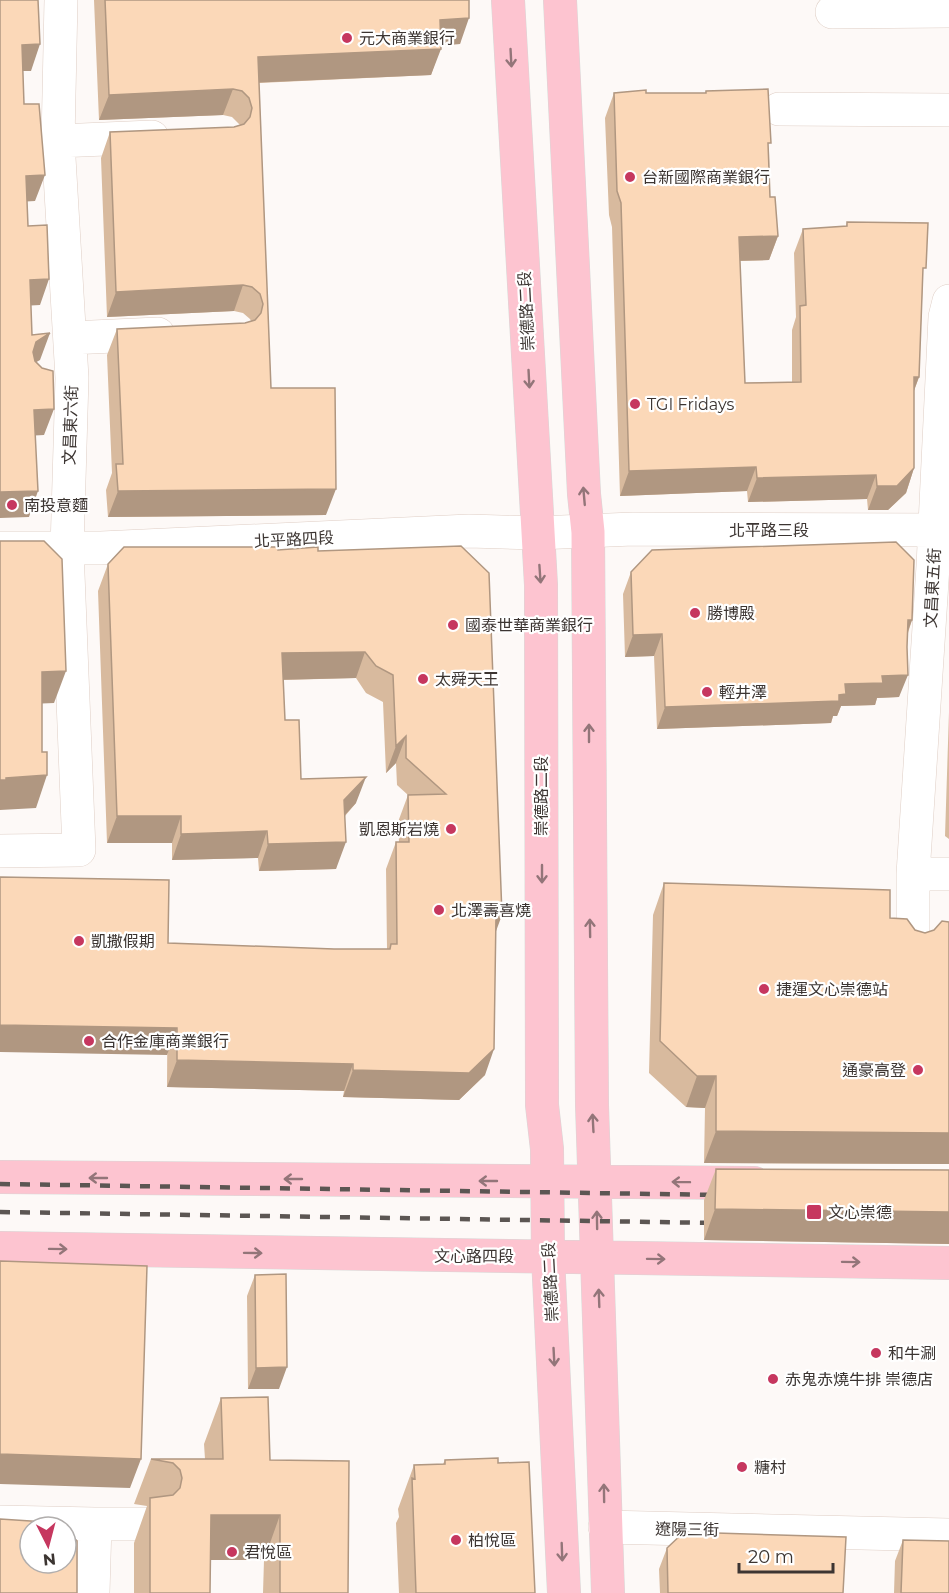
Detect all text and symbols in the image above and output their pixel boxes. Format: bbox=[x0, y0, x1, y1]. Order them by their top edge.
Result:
place label: 元大商業銀行 bbox=[359, 29, 455, 48]
marker: 元大商業銀行 bbox=[340, 31, 354, 45]
one-way arrow bbox=[506, 48, 517, 68]
place label: 台新國際商業銀行 bbox=[642, 168, 770, 187]
marker: 台新國際商業銀行 bbox=[623, 170, 637, 184]
street label: 崇德路二段 bbox=[515, 271, 538, 351]
one-way arrow bbox=[524, 368, 535, 388]
street label: 文昌東六街 bbox=[60, 385, 81, 465]
place label: TGI Fridays bbox=[647, 395, 735, 414]
marker: TGI Fridays bbox=[628, 397, 642, 411]
one-way arrow bbox=[578, 487, 589, 507]
place label: 南投意麵 bbox=[24, 496, 88, 515]
marker: 南投意麵 bbox=[5, 498, 19, 512]
street label: 北平路三段 bbox=[729, 521, 809, 540]
street label: 北平路四段 bbox=[254, 528, 334, 551]
street label: 文昌東五街 bbox=[921, 548, 944, 628]
one-way arrow bbox=[535, 563, 546, 583]
place label: 勝博殿 bbox=[707, 604, 755, 623]
marker: 勝博殿 bbox=[688, 606, 702, 620]
place label: 國泰世華商業銀行 bbox=[465, 616, 593, 635]
marker: 國泰世華商業銀行 bbox=[446, 618, 460, 632]
place label: 太舜天王 bbox=[435, 670, 499, 689]
marker: 太舜天王 bbox=[416, 672, 430, 686]
place label: 輕井澤 bbox=[719, 683, 767, 702]
marker: 輕井澤 bbox=[700, 685, 714, 699]
one-way arrow bbox=[583, 724, 595, 744]
street label: 崇德路二段 bbox=[532, 756, 551, 836]
place label: 凱恩斯岩燒 bbox=[359, 820, 439, 839]
marker: 凱恩斯岩燒 bbox=[444, 822, 458, 836]
one-way arrow bbox=[536, 863, 548, 883]
place label: 北澤壽喜燒 bbox=[451, 901, 531, 920]
marker: 北澤壽喜燒 bbox=[432, 903, 446, 917]
one-way arrow bbox=[584, 919, 596, 939]
place label: 凱撒假期 bbox=[91, 932, 155, 951]
marker: 凱撒假期 bbox=[72, 934, 86, 948]
place label: 捷運文心崇德站 bbox=[776, 980, 888, 999]
marker: 捷運文心崇德站 bbox=[757, 982, 771, 996]
place label: 合作金庫商業銀行 bbox=[101, 1032, 229, 1051]
marker: 合作金庫商業銀行 bbox=[82, 1034, 96, 1048]
place label: 通豪高登 bbox=[842, 1061, 906, 1080]
marker: 通豪高登 bbox=[911, 1063, 925, 1077]
one-way arrow bbox=[588, 1114, 599, 1134]
one-way arrow bbox=[89, 1172, 109, 1184]
one-way arrow bbox=[284, 1173, 304, 1185]
one-way arrow bbox=[479, 1175, 499, 1187]
one-way arrow bbox=[671, 1176, 691, 1188]
marker: 文心崇德 bbox=[805, 1203, 823, 1221]
place label: 文心崇德 bbox=[828, 1203, 892, 1222]
one-way arrow bbox=[591, 1211, 603, 1231]
street label: 崇德路二段 bbox=[539, 1242, 562, 1322]
one-way arrow bbox=[48, 1244, 68, 1255]
street label: 文心路四段 bbox=[434, 1247, 514, 1266]
one-way arrow bbox=[243, 1248, 263, 1259]
one-way arrow bbox=[646, 1254, 666, 1265]
one-way arrow bbox=[841, 1256, 861, 1268]
one-way arrow bbox=[594, 1288, 605, 1308]
place label: 和牛涮 bbox=[888, 1344, 936, 1363]
marker: 和牛涮 bbox=[869, 1346, 883, 1360]
one-way arrow bbox=[549, 1347, 560, 1367]
place label: 赤鬼赤燒牛排 崇德店 bbox=[785, 1370, 933, 1389]
marker: 赤鬼赤燒牛排 崇德店 bbox=[766, 1372, 780, 1386]
place label: 糖村 bbox=[754, 1458, 786, 1477]
marker: 糖村 bbox=[735, 1460, 749, 1474]
one-way arrow bbox=[598, 1483, 610, 1503]
north arrow bbox=[18, 1515, 78, 1575]
street label: 遼陽三街 bbox=[655, 1519, 719, 1540]
place label: 柏悅區 bbox=[468, 1531, 516, 1550]
marker: 柏悅區 bbox=[449, 1533, 463, 1547]
scale bar bbox=[739, 1536, 834, 1574]
one-way arrow bbox=[557, 1541, 568, 1561]
place label: 君悅區 bbox=[244, 1543, 292, 1562]
marker: 君悅區 bbox=[225, 1545, 239, 1559]
text: 20 m bbox=[748, 1546, 794, 1568]
text: N bbox=[42, 1549, 57, 1570]

